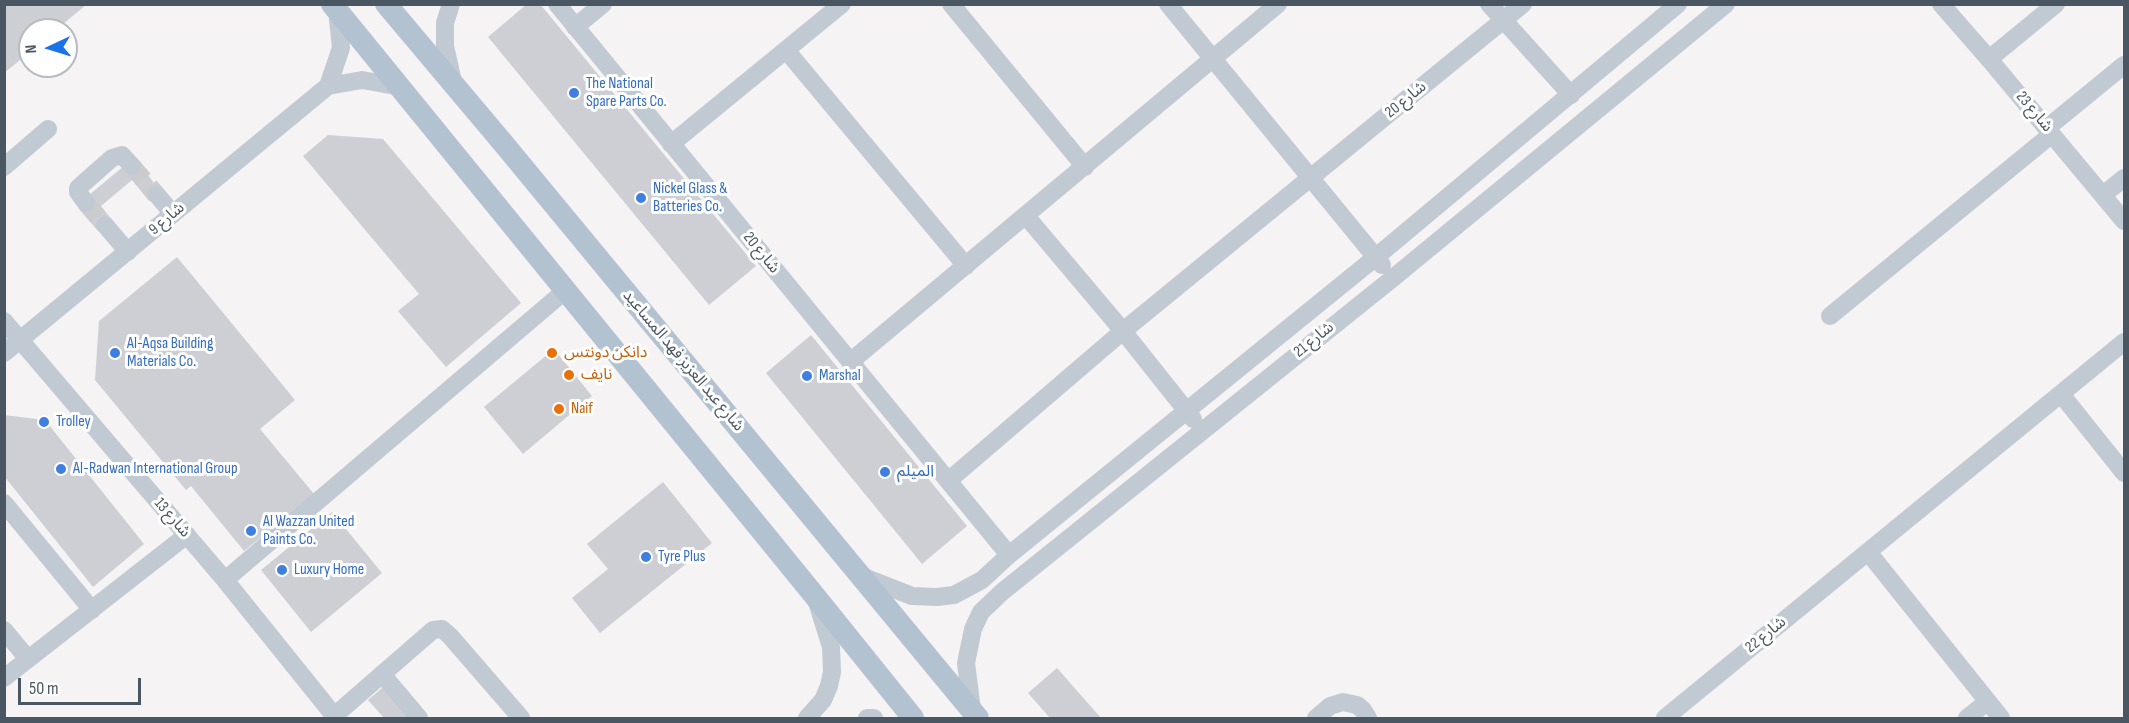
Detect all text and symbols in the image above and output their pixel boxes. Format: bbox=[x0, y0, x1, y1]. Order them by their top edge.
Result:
north arrow bbox=[18, 18, 78, 78]
text: N bbox=[22, 44, 41, 54]
place label: The National Spare Parts Co. bbox=[586, 74, 667, 112]
street label: شارع 20 bbox=[1382, 78, 1430, 122]
marker: The National Spare Parts Co. bbox=[567, 86, 581, 100]
street label: شارع 23 bbox=[2012, 88, 2056, 136]
place label: Nickel Glass & Batteries Co. bbox=[653, 179, 727, 217]
marker: Nickel Glass & Batteries Co. bbox=[634, 191, 648, 205]
street label: شارع 9 bbox=[145, 199, 189, 239]
street label: شارع 20 bbox=[739, 229, 783, 277]
street label: شارع عبد العزيز فهد المساعيد bbox=[618, 286, 748, 436]
street label: شارع 21 bbox=[1290, 318, 1338, 362]
place label: Al-Aqsa Building Materials Co. bbox=[127, 334, 213, 372]
place label: دانكن دونتس bbox=[564, 343, 647, 363]
marker: Al-Aqsa Building Materials Co. bbox=[108, 346, 122, 360]
marker: دانكن دونتس bbox=[545, 346, 559, 360]
place label: نايف bbox=[581, 365, 612, 385]
place label: Marshal bbox=[819, 366, 861, 386]
marker: نايف bbox=[562, 368, 576, 382]
marker: Marshal bbox=[800, 369, 814, 383]
place label: Naif bbox=[571, 399, 593, 419]
marker: Naif bbox=[552, 402, 566, 416]
place label: Trolley bbox=[56, 412, 91, 432]
marker: Trolley bbox=[37, 415, 51, 429]
place label: Al-Radwan International Group bbox=[73, 459, 238, 479]
marker: Al-Radwan International Group bbox=[54, 462, 68, 476]
place label: الميلم bbox=[897, 462, 934, 482]
marker: الميلم bbox=[878, 465, 892, 479]
street label: شارع 13 bbox=[150, 494, 194, 542]
place label: Al Wazzan United Paints Co. bbox=[263, 512, 354, 550]
marker: Al Wazzan United Paints Co. bbox=[244, 524, 258, 538]
place label: Tyre Plus bbox=[658, 547, 705, 567]
marker: Tyre Plus bbox=[639, 550, 653, 564]
place label: Luxury Home bbox=[294, 560, 364, 580]
marker: Luxury Home bbox=[275, 563, 289, 577]
street label: شارع 22 bbox=[1742, 613, 1790, 657]
scale bar bbox=[21, 666, 144, 704]
text: 50 m bbox=[29, 678, 59, 699]

